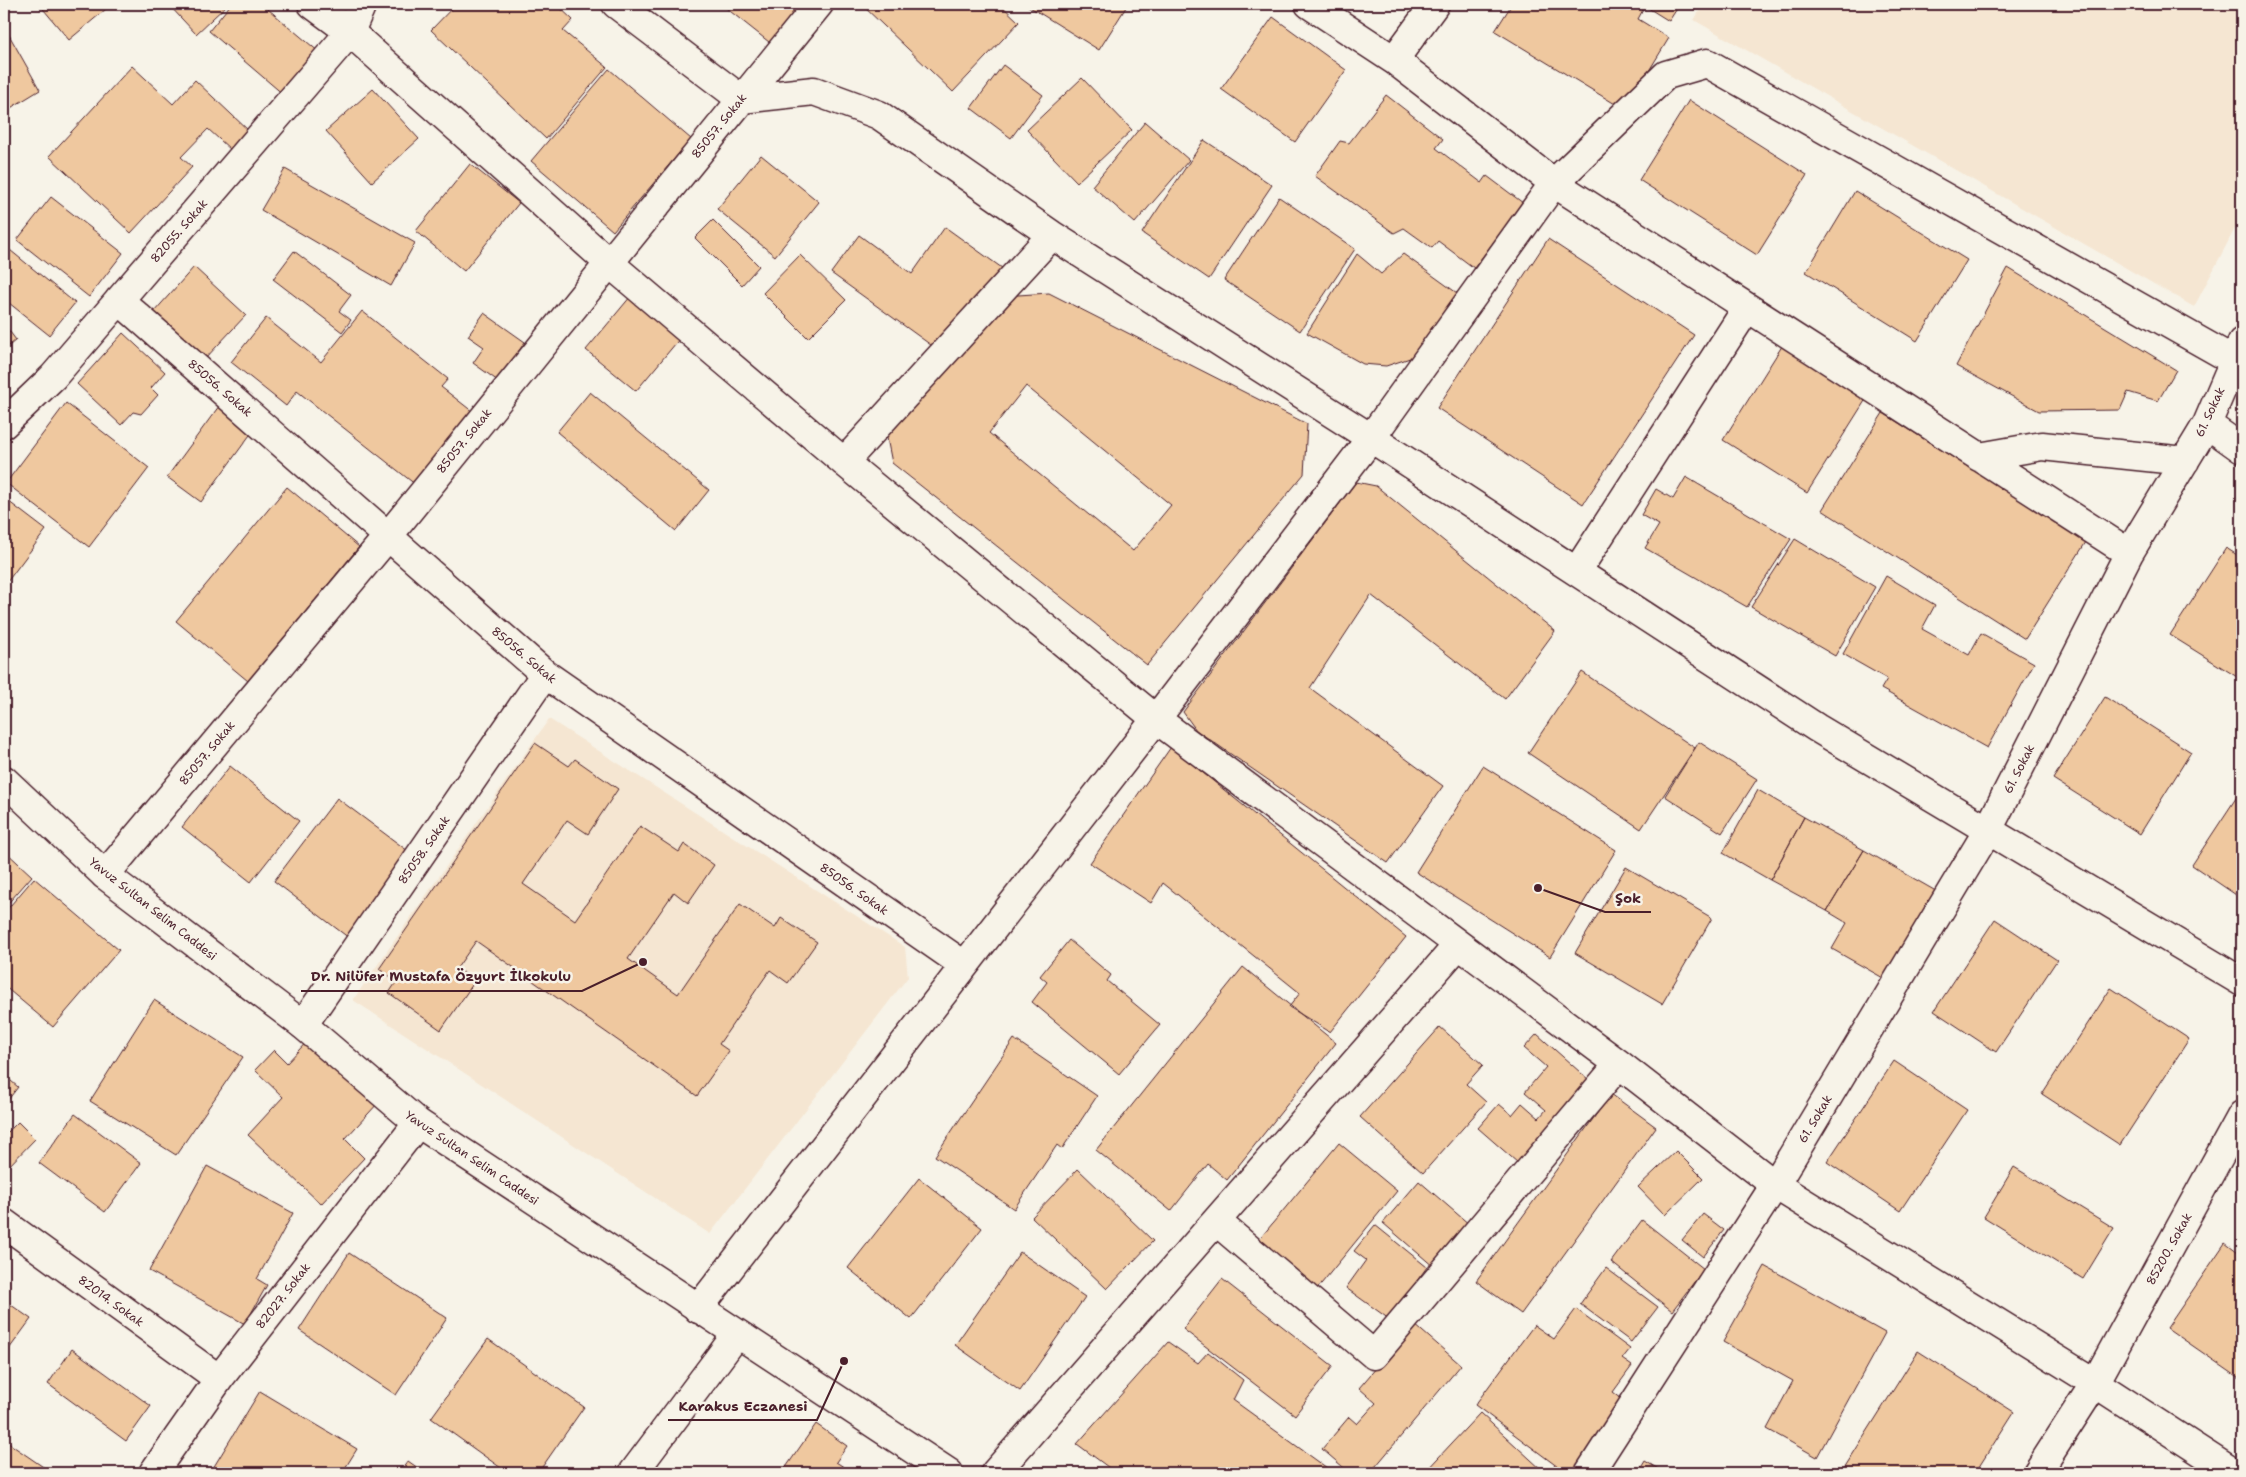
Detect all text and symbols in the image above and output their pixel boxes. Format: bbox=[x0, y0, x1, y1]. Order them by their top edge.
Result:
street label: 85057. Sokak bbox=[688, 90, 750, 162]
street label: 82055. Sokak bbox=[147, 196, 211, 266]
street label: 85056. Sokak bbox=[184, 356, 256, 420]
street label: 61. Sokak bbox=[2191, 384, 2229, 440]
street label: 85057. Sokak bbox=[433, 405, 495, 477]
street label: 85056. Sokak bbox=[488, 623, 560, 687]
street label: 85057. Sokak bbox=[175, 717, 239, 788]
street label: 61. Sokak bbox=[2000, 741, 2038, 796]
street label: 85058. Sokak bbox=[394, 813, 454, 887]
street label: Yavuz Sultan Selim Caddesi bbox=[86, 854, 220, 964]
street label: 85056. Sokak bbox=[816, 859, 892, 919]
callout: Şok bbox=[1605, 883, 1651, 912]
text: Şok bbox=[1615, 889, 1641, 907]
callout: Dr. Nilüfer Mustafa Özyurt İlkokulu bbox=[301, 962, 582, 991]
text: Dr. Nilüfer Mustafa Özyurt İlkokulu bbox=[311, 967, 571, 985]
street label: 61. Sokak bbox=[1794, 1092, 1836, 1146]
street label: Yavuz Sultan Selim Caddesi bbox=[402, 1107, 542, 1209]
street label: 85200. Sokak bbox=[2143, 1210, 2196, 1288]
street label: 82027. Sokak bbox=[252, 1260, 314, 1332]
street label: 82014. Sokak bbox=[75, 1272, 147, 1330]
callout: Karakus Eczanesi bbox=[668, 1391, 817, 1420]
text: Karakus Eczanesi bbox=[679, 1397, 807, 1415]

